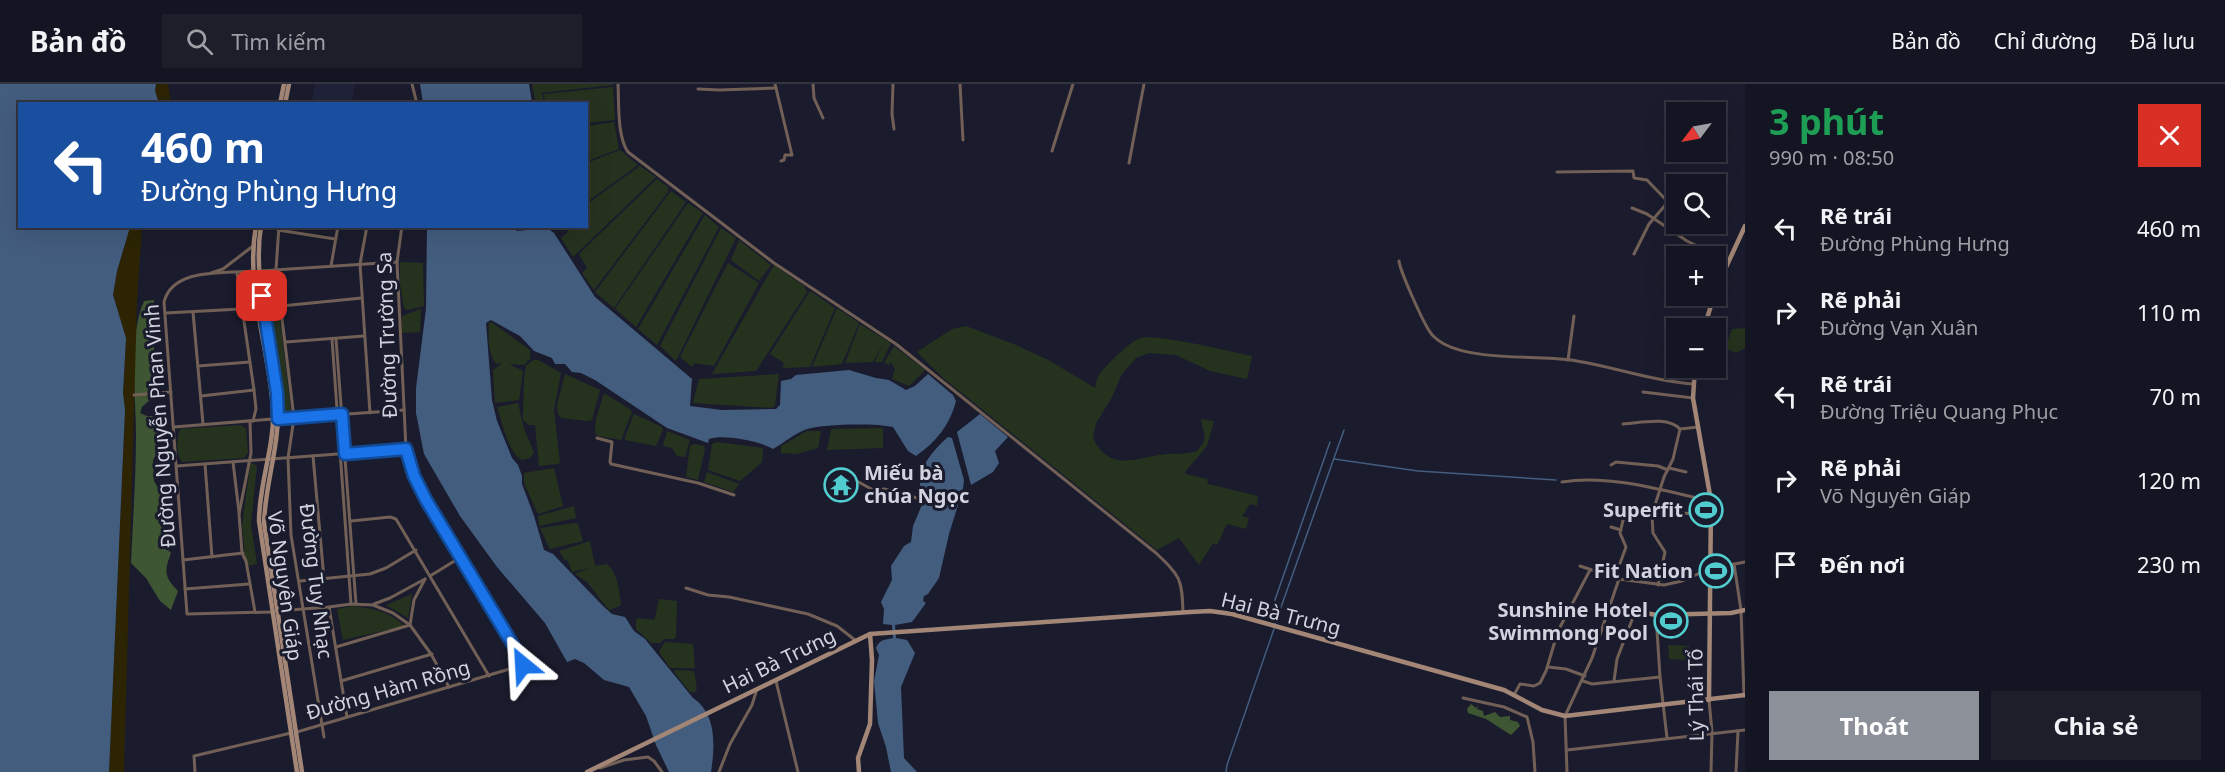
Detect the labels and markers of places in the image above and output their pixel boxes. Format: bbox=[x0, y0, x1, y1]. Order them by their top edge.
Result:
pin bbox=[236, 270, 287, 321]
place label: Miếu bà chúa Ngọc bbox=[864, 459, 969, 509]
temple icon: Miếu bà chúa Ngọc bbox=[823, 467, 859, 503]
sports icon: Superfit bbox=[1688, 492, 1724, 528]
place label: Superfit bbox=[1603, 496, 1683, 523]
sports icon: Fit Nation bbox=[1698, 553, 1734, 589]
place label: Fit Nation bbox=[1594, 557, 1693, 584]
place label: Sunshine Hotel Swimmong Pool bbox=[1488, 596, 1648, 646]
sports icon: Sunshine Hotel Swimmong Pool bbox=[1653, 603, 1689, 639]

